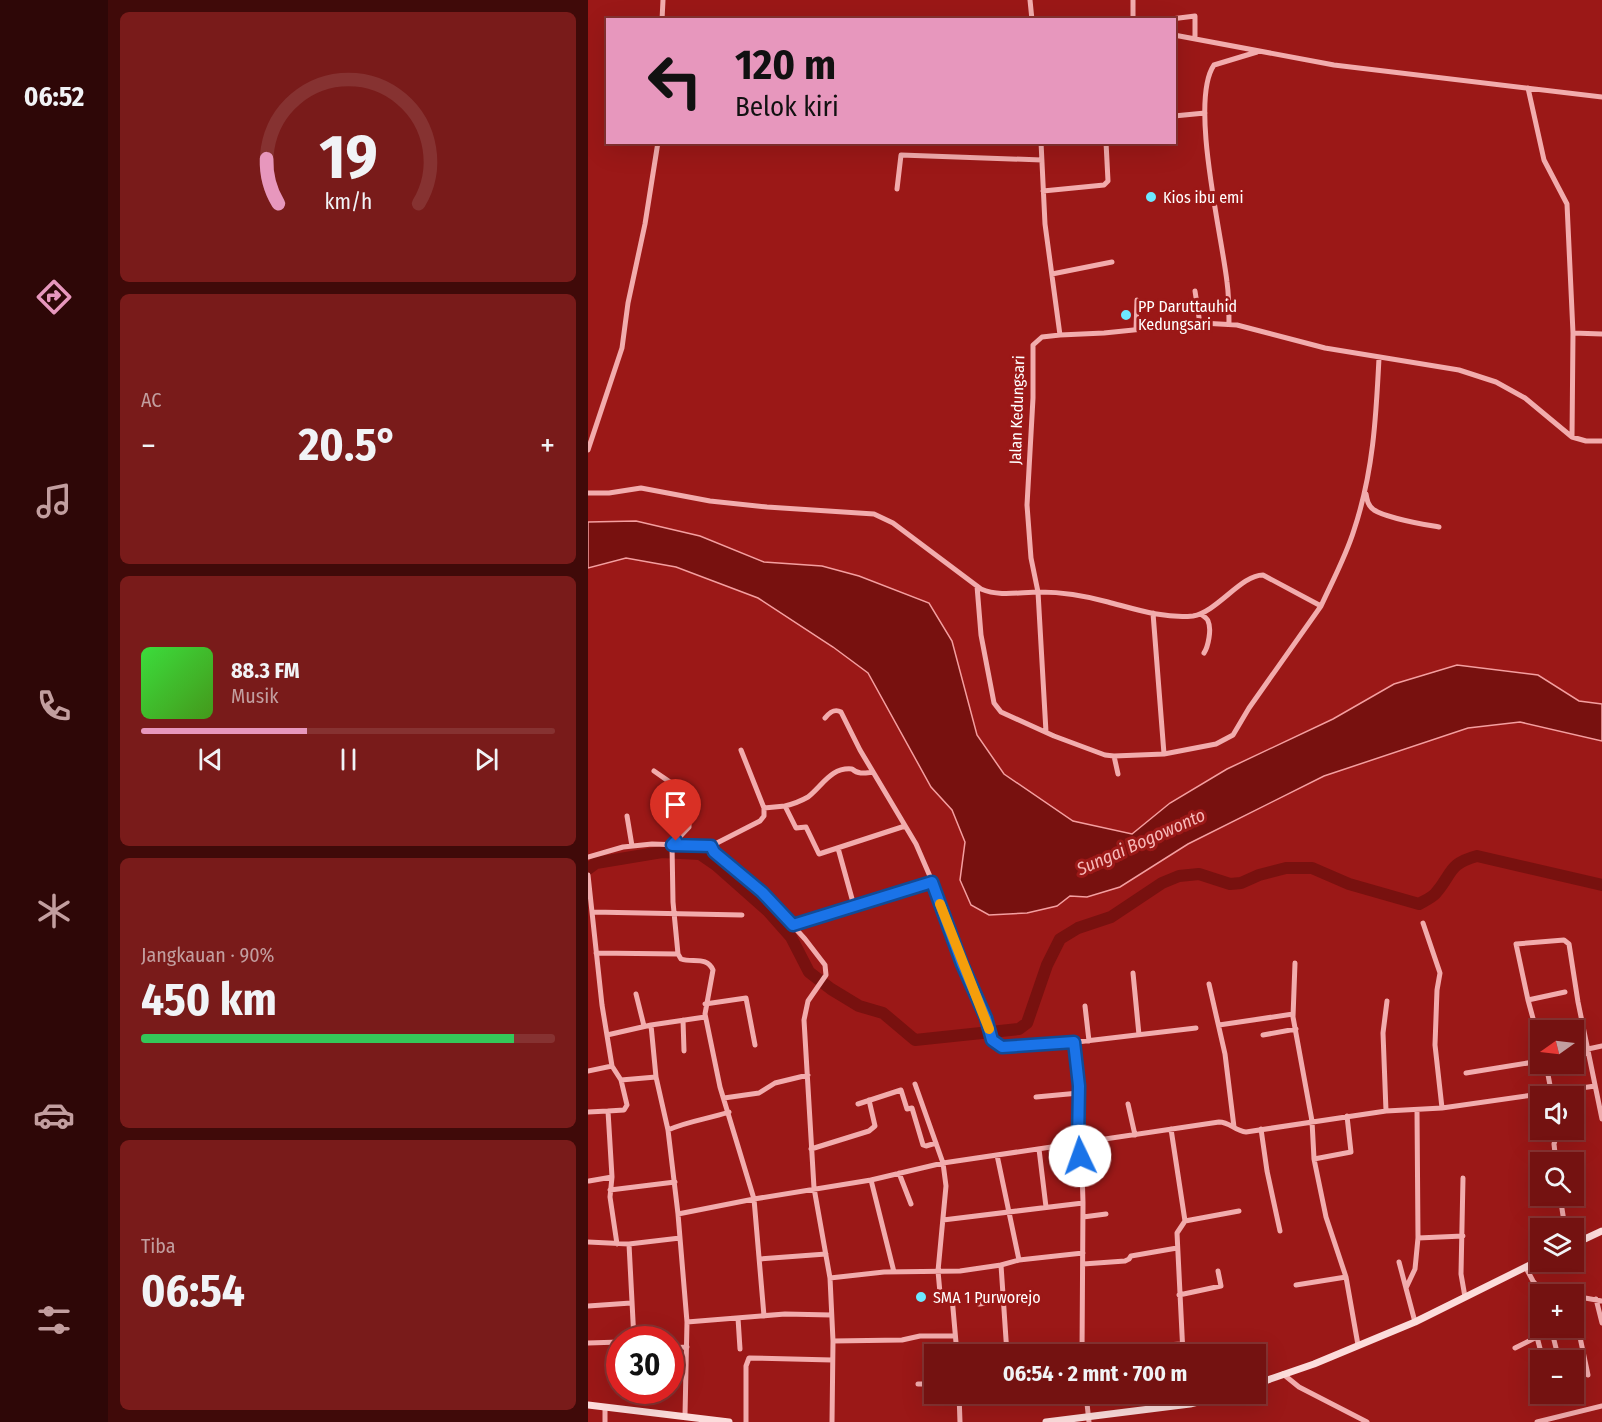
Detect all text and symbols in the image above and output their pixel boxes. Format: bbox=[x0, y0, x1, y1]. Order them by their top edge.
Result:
text: 120 m bbox=[735, 40, 836, 90]
icon: left bbox=[636, 42, 714, 120]
text: 06:52 bbox=[24, 81, 84, 113]
text: Belok kiri bbox=[735, 91, 839, 123]
text: 19 bbox=[319, 120, 377, 195]
place label: Kios ibu emi bbox=[1163, 188, 1243, 207]
text: km/h bbox=[324, 189, 372, 215]
marker: Kios ibu emi bbox=[1144, 190, 1158, 204]
icon: directions bbox=[33, 276, 75, 318]
place label: PP Daruttauhid Kedungsari bbox=[1138, 297, 1237, 334]
marker: PP Daruttauhid Kedungsari bbox=[1119, 308, 1133, 322]
street label: Jalan Kedungsari bbox=[1006, 355, 1028, 465]
text: AC bbox=[141, 388, 161, 412]
text: 20.5° bbox=[298, 418, 397, 472]
text: − bbox=[141, 426, 156, 466]
text: + bbox=[540, 426, 555, 466]
icon: music bbox=[33, 480, 75, 522]
text: 88.3 FM bbox=[231, 657, 300, 684]
text: Musik bbox=[231, 684, 279, 708]
icon: phone bbox=[33, 685, 75, 727]
icon: previous bbox=[194, 743, 227, 776]
icon: pause bbox=[332, 743, 365, 776]
icon: next bbox=[470, 743, 503, 776]
pin bbox=[650, 779, 701, 841]
icon: arrive bbox=[659, 788, 692, 821]
water label: Sungai Bogowonto bbox=[1072, 804, 1209, 881]
icon: climate bbox=[33, 890, 75, 932]
text: Jangkauan · 90% bbox=[141, 943, 275, 967]
text: 450 km bbox=[141, 973, 277, 1027]
north arrow bbox=[1530, 1020, 1584, 1074]
map controls bbox=[1530, 1020, 1584, 1404]
button: sound bbox=[1530, 1086, 1584, 1140]
icon: car bbox=[33, 1094, 75, 1136]
position arrow bbox=[1048, 1124, 1112, 1188]
button: search bbox=[1530, 1152, 1584, 1206]
button: layers bbox=[1530, 1218, 1584, 1272]
text: Tiba bbox=[141, 1234, 176, 1258]
text: 06:54 bbox=[141, 1264, 245, 1318]
button: + bbox=[1530, 1284, 1584, 1338]
place label: SMA 1 Purworejo bbox=[933, 1288, 1041, 1307]
marker: SMA 1 Purworejo bbox=[914, 1290, 928, 1304]
icon: filters bbox=[33, 1299, 75, 1341]
speed limit sign: 30 bbox=[606, 1326, 684, 1404]
button: − bbox=[1530, 1350, 1584, 1404]
text: 06:54 · 2 mnt · 700 m bbox=[1003, 1360, 1187, 1387]

